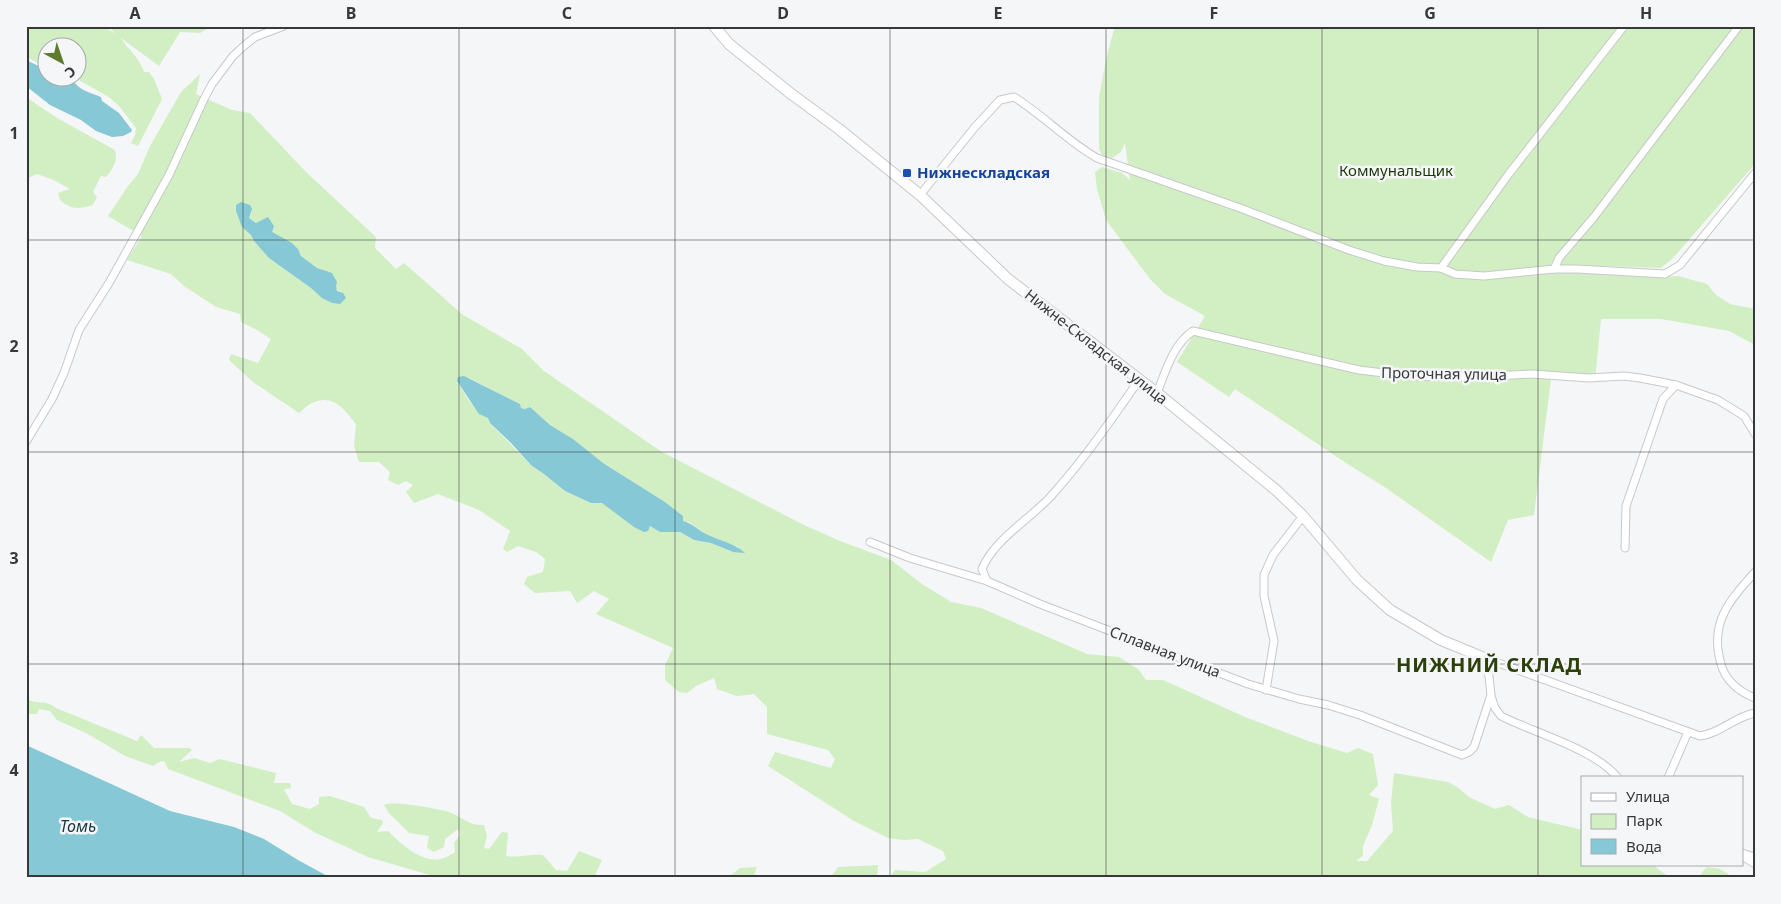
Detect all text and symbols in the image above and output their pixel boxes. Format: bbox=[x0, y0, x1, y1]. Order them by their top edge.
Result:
text: A bbox=[129, 2, 141, 24]
text: B bbox=[346, 2, 356, 24]
text: C bbox=[562, 2, 572, 24]
text: D bbox=[777, 2, 789, 24]
text: E bbox=[994, 2, 1003, 24]
text: F bbox=[1210, 2, 1218, 24]
text: G bbox=[1424, 2, 1436, 24]
text: H bbox=[1640, 2, 1652, 24]
north arrow bbox=[38, 38, 88, 88]
text: С bbox=[61, 62, 80, 83]
text: 1 bbox=[9, 122, 19, 144]
park label: Коммунальщик bbox=[1339, 160, 1453, 180]
place label: Нижнескладская bbox=[917, 162, 1050, 182]
marker: Нижнескладская bbox=[901, 167, 913, 179]
street label: Нижне-Складская улица bbox=[1021, 284, 1172, 408]
text: 2 bbox=[9, 335, 19, 357]
street label: Проточная улица bbox=[1381, 362, 1507, 384]
text: 3 bbox=[9, 547, 19, 569]
street label: Сплавная улица bbox=[1107, 621, 1224, 681]
district label: НИЖНИЙ СКЛАД bbox=[1396, 651, 1582, 678]
text: 4 bbox=[9, 759, 19, 781]
legend bbox=[1581, 776, 1744, 866]
text: Улица bbox=[1626, 786, 1670, 806]
text: Парк bbox=[1626, 810, 1662, 830]
water label: Томь bbox=[60, 815, 96, 837]
text: Вода bbox=[1626, 836, 1662, 856]

